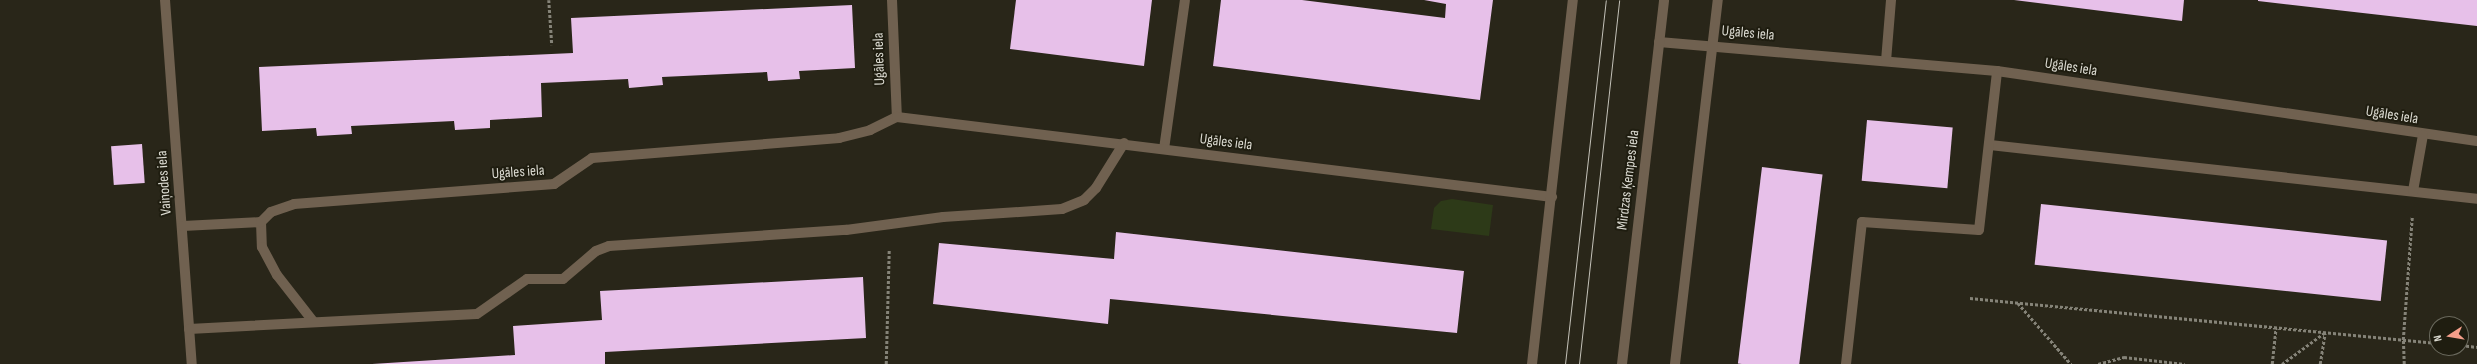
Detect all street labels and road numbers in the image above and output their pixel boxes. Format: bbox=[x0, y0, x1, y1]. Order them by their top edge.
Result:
street label: Ugāles iela bbox=[1721, 22, 1775, 44]
street label: Ugāles iela bbox=[869, 32, 889, 86]
street label: Ugāles iela bbox=[2043, 54, 2099, 80]
street label: Ugāles iela bbox=[2364, 102, 2420, 128]
street label: Mirdzas Ķempes iela bbox=[1613, 129, 1643, 231]
street label: Ugāles iela bbox=[1199, 130, 1253, 154]
street label: Vaiņodes iela bbox=[153, 150, 175, 216]
street label: Ugāles iela bbox=[491, 161, 545, 183]

